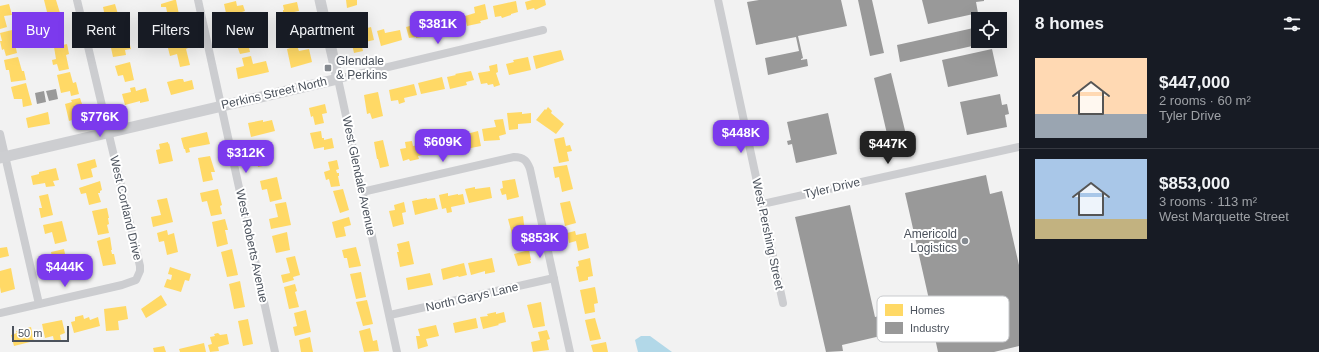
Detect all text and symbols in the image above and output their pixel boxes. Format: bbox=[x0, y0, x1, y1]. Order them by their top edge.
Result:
pin: $381K bbox=[410, 11, 466, 45]
chip: Buy bbox=[12, 12, 64, 48]
chip: Rent bbox=[72, 12, 130, 48]
chip: Filters bbox=[138, 12, 204, 48]
chip: New bbox=[212, 12, 268, 48]
chip: Apartment bbox=[276, 12, 368, 48]
map controls bbox=[971, 12, 1007, 48]
button: locate bbox=[971, 12, 1007, 48]
icon: filters bbox=[1281, 13, 1303, 35]
text: 8 homes bbox=[1035, 14, 1104, 33]
text: $381K bbox=[419, 16, 457, 31]
place label: Glendale & Perkins bbox=[336, 54, 387, 82]
marker: Glendale & Perkins bbox=[323, 63, 333, 73]
text: $447,000 bbox=[1159, 73, 1230, 92]
street label: Perkins Street North bbox=[220, 74, 328, 112]
icon: home bbox=[1067, 74, 1115, 122]
text: 2 rooms · 60 m² bbox=[1159, 93, 1251, 108]
pin: $776K bbox=[72, 104, 128, 138]
text: Tyler Drive bbox=[1159, 108, 1221, 123]
text: $776K bbox=[81, 109, 119, 124]
street label: West Glendale Avenue bbox=[340, 115, 379, 237]
pin: $448K bbox=[713, 120, 769, 154]
text: $448K bbox=[722, 125, 760, 140]
pin: $609K bbox=[415, 129, 471, 163]
pin: $447K bbox=[860, 131, 916, 165]
text: $609K bbox=[424, 134, 462, 149]
text: $447K bbox=[869, 136, 907, 151]
pin: $312K bbox=[218, 140, 274, 174]
text: $312K bbox=[227, 145, 265, 160]
street label: West Cortland Drive bbox=[107, 154, 145, 262]
text: $853,000 bbox=[1159, 174, 1230, 193]
street label: Tyler Drive bbox=[802, 175, 862, 201]
icon: home bbox=[1067, 175, 1115, 223]
street label: West Pershing Street bbox=[749, 177, 787, 291]
street label: West Roberts Avenue bbox=[233, 188, 271, 304]
text: 3 rooms · 113 m² bbox=[1159, 194, 1257, 209]
text: West Marquette Street bbox=[1159, 209, 1289, 224]
pin: $853K bbox=[512, 225, 568, 259]
place label: Americold Logistics bbox=[904, 227, 957, 255]
text: $853K bbox=[521, 230, 559, 245]
marker: Americold Logistics bbox=[960, 236, 970, 246]
pin: $444K bbox=[37, 254, 93, 288]
text: $444K bbox=[46, 259, 84, 274]
street label: North Garys Lane bbox=[424, 279, 520, 314]
legend bbox=[877, 296, 1009, 342]
text: Homes bbox=[910, 304, 945, 316]
text: Industry bbox=[910, 322, 950, 334]
scale bar bbox=[12, 324, 69, 343]
text: 50 m bbox=[18, 327, 42, 339]

